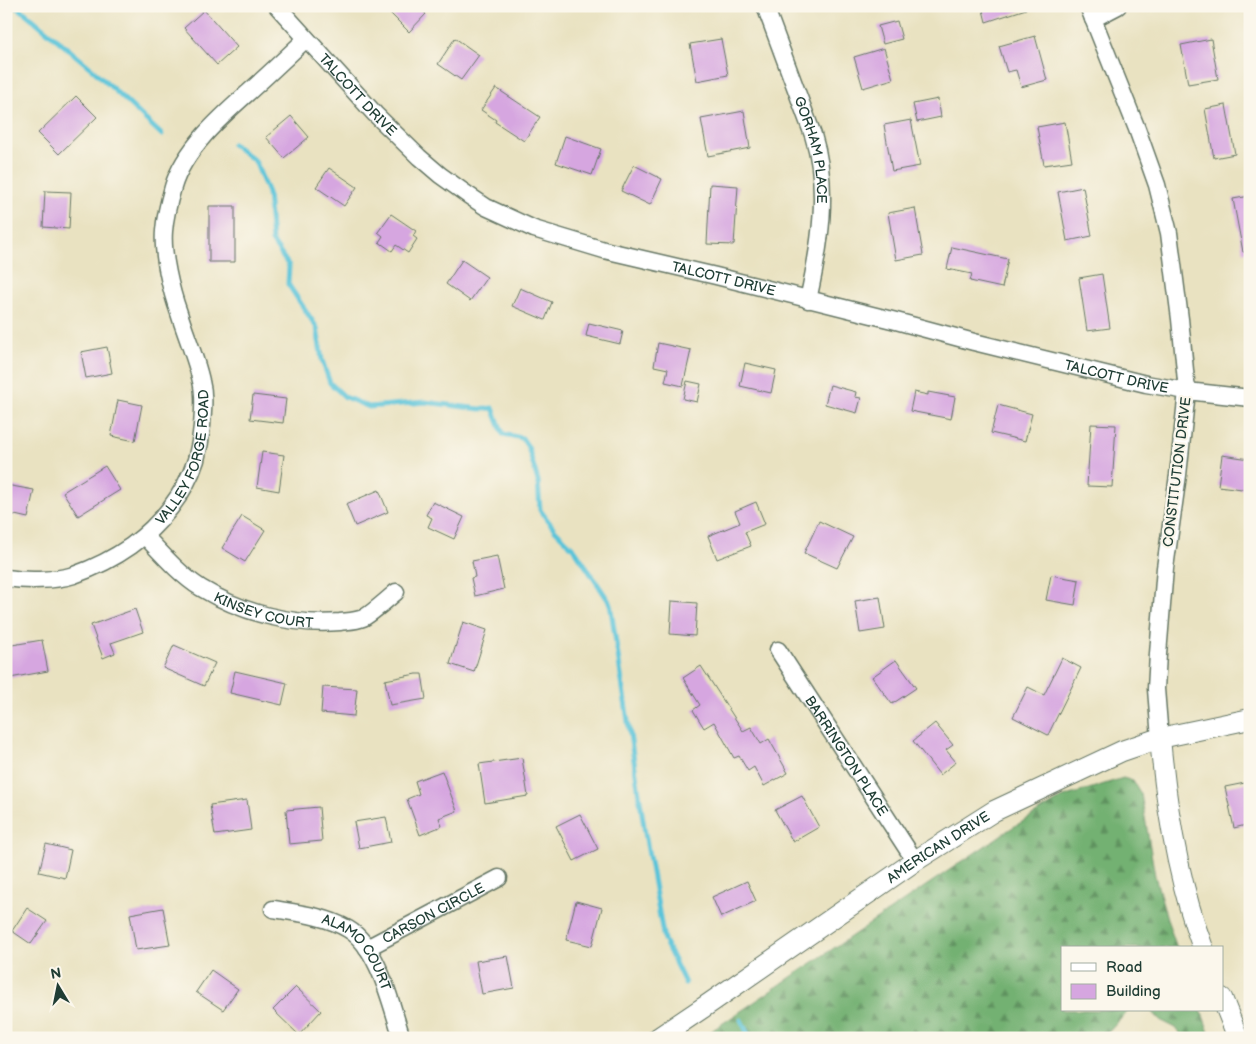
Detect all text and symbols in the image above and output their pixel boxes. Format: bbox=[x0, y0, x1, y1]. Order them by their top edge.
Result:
street label: TALCOTT DRIVE bbox=[316, 50, 400, 139]
street label: GORHAM PLACE bbox=[791, 94, 831, 204]
street label: TALCOTT DRIVE bbox=[670, 258, 777, 299]
street label: TALCOTT DRIVE bbox=[1063, 356, 1170, 396]
street label: VALLEY FORGE ROAD bbox=[152, 389, 212, 528]
street label: CONSTITUTION DRIVE bbox=[1159, 396, 1195, 548]
street label: KINSEY COURT bbox=[211, 588, 315, 631]
street label: BARRINGTON PLACE bbox=[801, 692, 892, 819]
street label: AMERICAN DRIVE bbox=[883, 807, 993, 887]
street label: CARSON CIRCLE bbox=[379, 879, 487, 947]
street label: ALAMO COURT bbox=[320, 910, 395, 993]
legend bbox=[1061, 946, 1224, 1012]
text: Road bbox=[1106, 958, 1142, 977]
north arrow bbox=[32, 962, 82, 1012]
text: N bbox=[49, 964, 62, 983]
text: Building bbox=[1106, 982, 1161, 1001]

